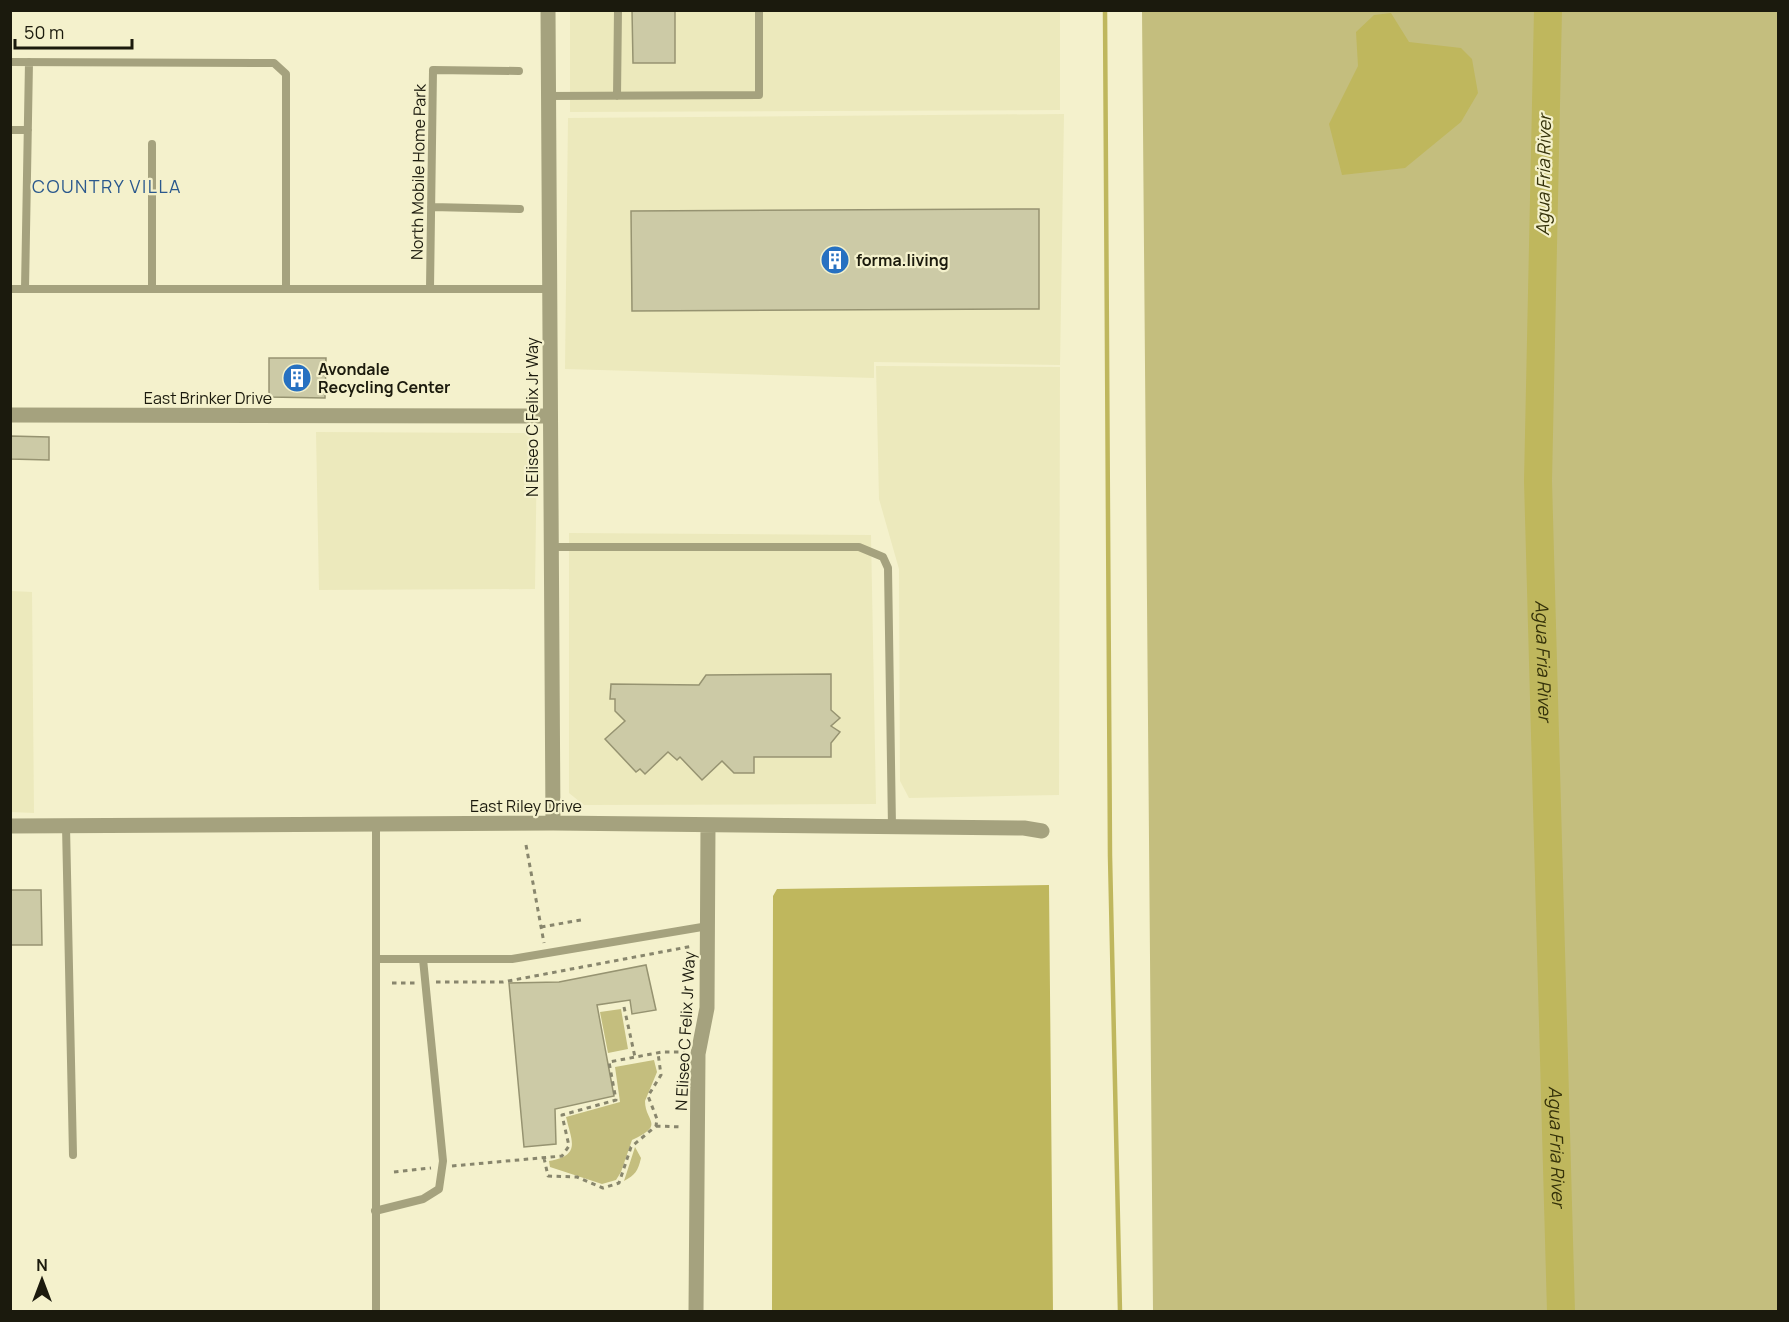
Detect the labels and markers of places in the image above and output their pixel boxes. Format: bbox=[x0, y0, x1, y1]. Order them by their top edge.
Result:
building icon: forma.living bbox=[819, 244, 851, 276]
place label: forma.living bbox=[856, 249, 949, 271]
place label: Avondale Recycling Center bbox=[318, 358, 450, 398]
building icon: Avondale Recycling Center bbox=[281, 362, 313, 394]

